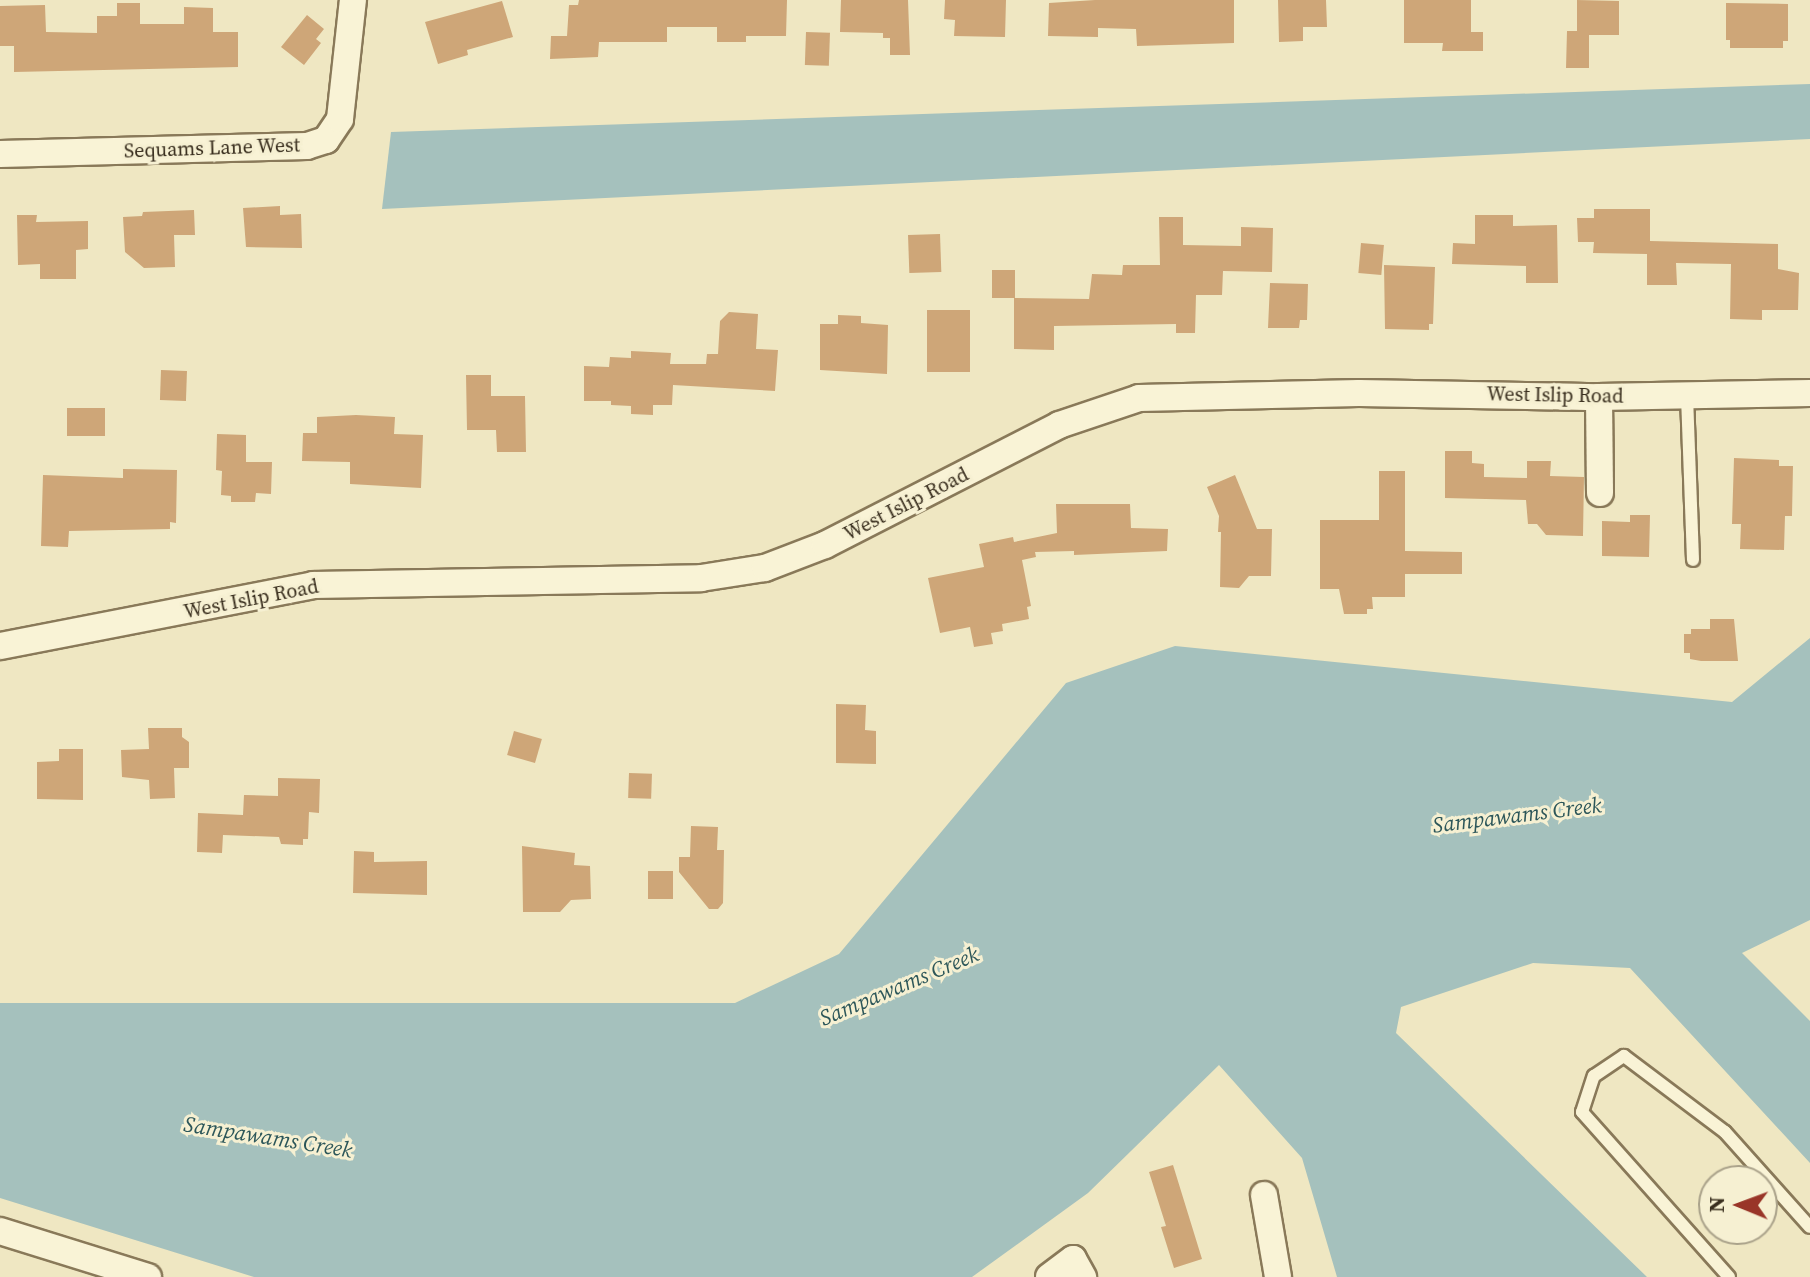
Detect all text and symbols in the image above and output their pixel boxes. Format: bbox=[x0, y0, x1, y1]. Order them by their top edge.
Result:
street label: Sequams Lane West bbox=[123, 133, 301, 163]
street label: West Islip Road bbox=[1486, 382, 1624, 408]
street label: West Islip Road bbox=[840, 462, 972, 546]
street label: West Islip Road bbox=[182, 574, 320, 624]
water label: Sampawams Creek bbox=[1431, 792, 1603, 838]
water label: Sampawams Creek bbox=[815, 941, 983, 1031]
water label: Sampawams Creek bbox=[182, 1111, 354, 1163]
north arrow bbox=[1698, 1165, 1778, 1245]
text: N bbox=[1701, 1196, 1731, 1213]

